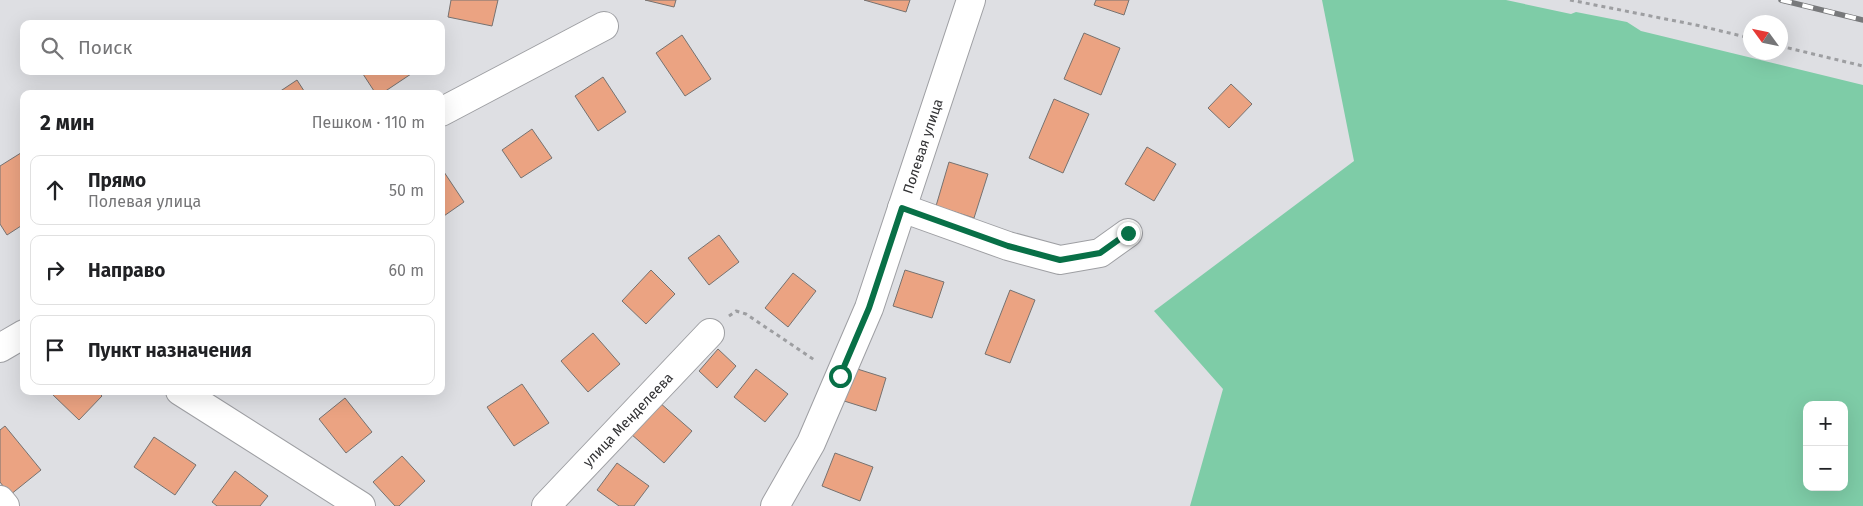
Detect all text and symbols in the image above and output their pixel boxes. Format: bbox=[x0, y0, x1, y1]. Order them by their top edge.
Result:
north arrow bbox=[1743, 15, 1788, 60]
search box bbox=[20, 20, 445, 75]
icon: search bbox=[38, 34, 66, 62]
text: Поиск bbox=[78, 36, 132, 59]
street label: Полевая улица bbox=[899, 96, 946, 196]
text: 2 мин bbox=[40, 110, 95, 136]
text: Пешком · 110 m bbox=[312, 113, 425, 132]
text: Прямо bbox=[88, 169, 146, 192]
icon: ahead bbox=[41, 176, 69, 204]
text: 50 m bbox=[389, 181, 424, 200]
text: Полевая улица bbox=[88, 192, 201, 211]
route end bbox=[1117, 222, 1140, 245]
icon: right bbox=[41, 256, 69, 284]
text: Направо bbox=[88, 259, 165, 282]
text: 60 m bbox=[389, 261, 424, 280]
icon: arrive bbox=[41, 336, 69, 364]
text: Пункт назначения bbox=[88, 339, 252, 362]
route start bbox=[829, 365, 852, 388]
street label: улица Менделеева bbox=[579, 369, 677, 470]
map controls bbox=[1803, 401, 1848, 491]
button: + bbox=[1803, 401, 1848, 446]
button: − bbox=[1803, 446, 1848, 491]

